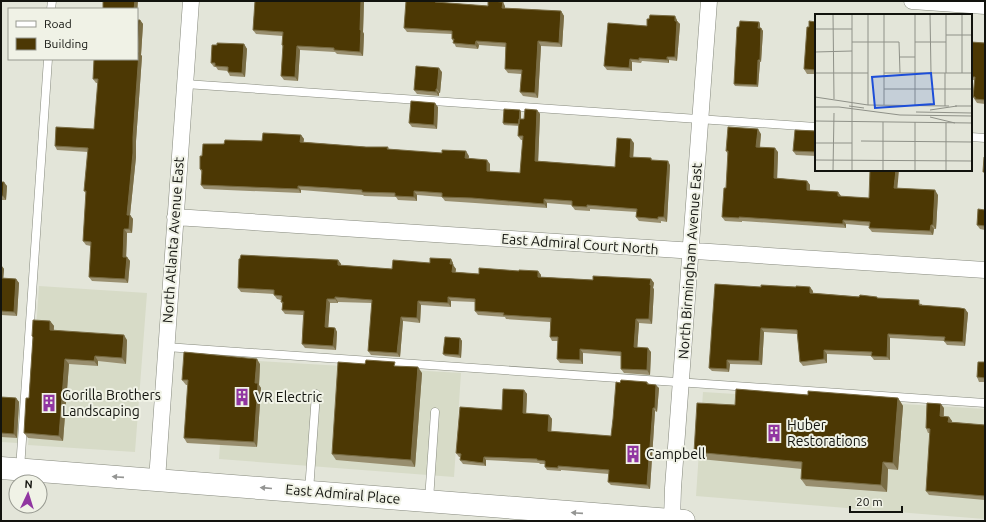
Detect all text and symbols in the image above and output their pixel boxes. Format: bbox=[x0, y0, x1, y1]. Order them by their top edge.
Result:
legend bbox=[8, 8, 138, 60]
inset map bbox=[815, 14, 972, 171]
text: Road bbox=[44, 17, 72, 30]
text: Building bbox=[44, 37, 88, 50]
street label: North Atlanta Avenue East bbox=[159, 156, 187, 324]
street label: North Birmingham Avenue East bbox=[675, 162, 705, 360]
street label: East Admiral Court North bbox=[501, 231, 659, 257]
place label: Gorilla Brothers Landscaping bbox=[62, 387, 161, 419]
building icon: VR Electric bbox=[232, 387, 252, 407]
place label: VR Electric bbox=[255, 389, 323, 405]
building icon: Gorilla Brothers Landscaping bbox=[39, 393, 59, 413]
place label: Huber Restorations bbox=[787, 417, 867, 449]
building icon: Huber Restorations bbox=[764, 423, 784, 443]
building icon: Campbell bbox=[623, 444, 643, 464]
place label: Campbell bbox=[646, 446, 706, 462]
one-way arrow bbox=[112, 473, 124, 480]
north arrow bbox=[8, 474, 48, 514]
text: N bbox=[24, 478, 33, 490]
street label: East Admiral Place bbox=[285, 481, 401, 507]
one-way arrow bbox=[260, 485, 272, 492]
scale bar bbox=[850, 488, 902, 514]
text: 20 m bbox=[856, 495, 883, 508]
one-way arrow bbox=[571, 509, 583, 516]

